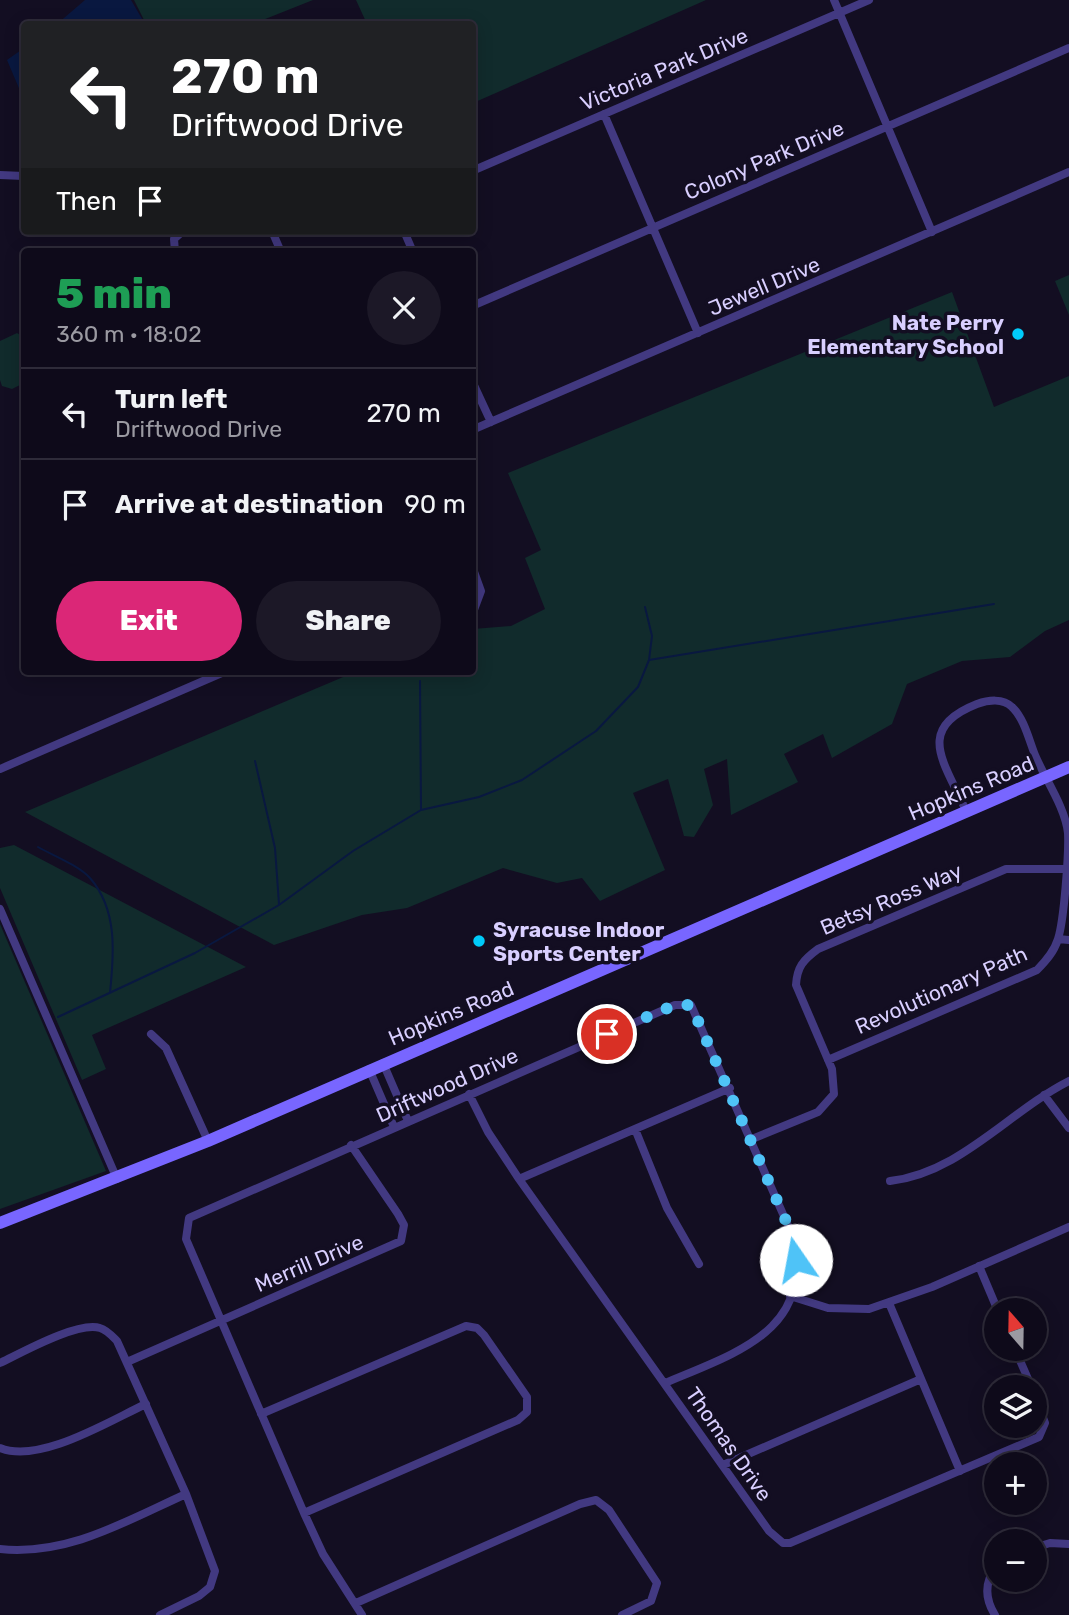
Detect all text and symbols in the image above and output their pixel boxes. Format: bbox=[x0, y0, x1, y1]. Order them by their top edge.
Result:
street label: Victoria Park Drive bbox=[576, 22, 752, 116]
text: 270 m bbox=[171, 47, 320, 105]
icon: left bbox=[56, 49, 147, 140]
text: Driftwood Drive bbox=[171, 106, 404, 144]
street label: Colony Park Drive bbox=[680, 115, 848, 205]
icon: arrive bbox=[131, 182, 169, 220]
text: Then bbox=[56, 186, 117, 217]
street label: Jewell Drive bbox=[704, 251, 824, 321]
text: 5 min bbox=[56, 269, 172, 319]
button: close bbox=[367, 271, 441, 345]
place label: Nate Perry Elementary School bbox=[807, 310, 1004, 359]
text: 360 m · 18:02 bbox=[56, 320, 202, 348]
marker: Nate Perry Elementary School bbox=[1010, 326, 1026, 342]
text: Turn left bbox=[115, 384, 227, 415]
icon: left bbox=[56, 395, 94, 433]
text: 270 m bbox=[366, 398, 441, 429]
text: Driftwood Drive bbox=[115, 415, 282, 443]
icon: arrive bbox=[56, 486, 94, 524]
text: Arrive at destination bbox=[115, 489, 383, 520]
text: 90 m bbox=[404, 489, 466, 520]
button: Exit bbox=[56, 581, 242, 661]
button: Share bbox=[256, 581, 441, 661]
street label: Hopkins Road bbox=[905, 750, 1037, 826]
street label: Betsy Ross Way bbox=[816, 858, 966, 940]
place label: Syracuse Indoor Sports Center bbox=[493, 917, 665, 966]
marker: Syracuse Indoor Sports Center bbox=[471, 933, 487, 949]
street label: Revolutionary Path bbox=[851, 941, 1031, 1039]
street label: Hopkins Road bbox=[385, 975, 517, 1051]
pin bbox=[577, 1004, 637, 1064]
icon: arrive bbox=[588, 1015, 626, 1053]
street label: Driftwood Drive bbox=[372, 1043, 522, 1127]
position arrow bbox=[759, 1223, 833, 1297]
street label: Merrill Drive bbox=[251, 1229, 367, 1297]
north arrow bbox=[984, 1298, 1046, 1362]
map controls bbox=[984, 1298, 1047, 1592]
button: layers bbox=[984, 1375, 1047, 1438]
street label: Thomas Drive bbox=[681, 1382, 777, 1506]
button: + bbox=[984, 1452, 1047, 1515]
button: − bbox=[984, 1529, 1047, 1592]

